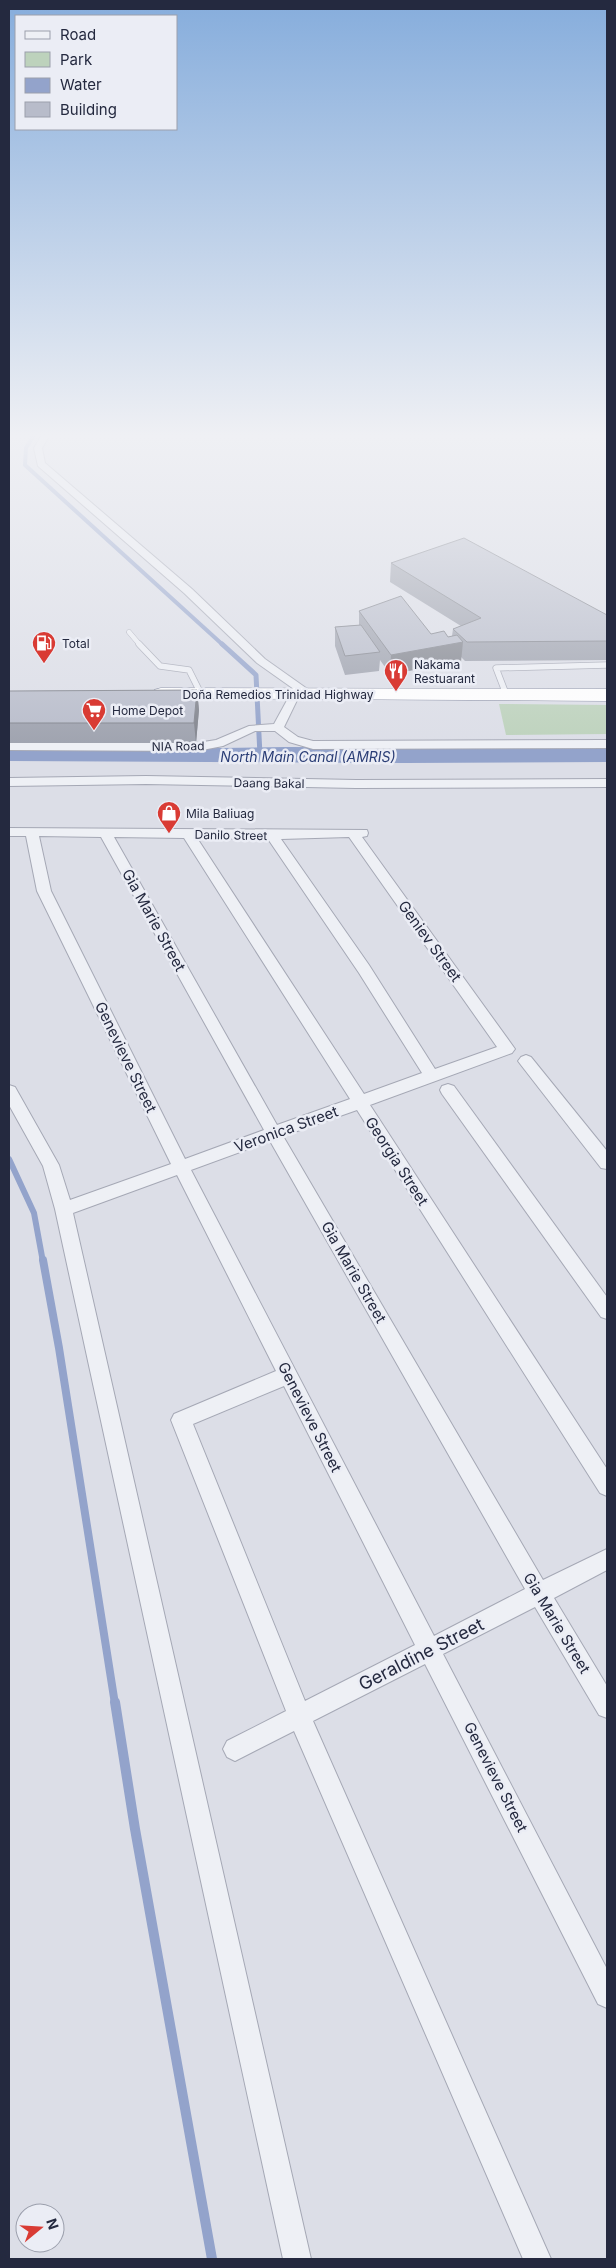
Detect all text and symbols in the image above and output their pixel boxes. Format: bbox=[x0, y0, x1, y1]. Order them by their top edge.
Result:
legend bbox=[15, 15, 178, 130]
text: Road bbox=[60, 25, 96, 44]
text: Park bbox=[60, 50, 93, 69]
text: Water bbox=[60, 75, 102, 94]
text: Building bbox=[60, 100, 117, 119]
fuel station icon: Total bbox=[31, 630, 57, 664]
place label: Total bbox=[62, 636, 90, 651]
place label: Nakama Restuarant bbox=[414, 657, 475, 686]
restaurant icon: Nakama Restuarant bbox=[383, 658, 409, 692]
street label: Doña Remedios Trinidad Highway bbox=[182, 687, 374, 702]
supermarket icon: Home Depot bbox=[81, 697, 107, 731]
place label: Home Depot bbox=[112, 703, 183, 718]
street label: NIA Road bbox=[151, 738, 205, 754]
water label: North Main Canal (AMRIS) bbox=[220, 748, 396, 765]
street label: Daang Bakal bbox=[233, 775, 305, 791]
shop icon: Mila Baliuag bbox=[156, 800, 182, 834]
place label: Mila Baliuag bbox=[186, 806, 254, 821]
street label: Danilo Street bbox=[195, 827, 268, 843]
street label: Gia Marie Street bbox=[118, 865, 190, 975]
street label: Geniev Street bbox=[394, 897, 466, 985]
street label: Genevieve Street bbox=[91, 998, 161, 1116]
street label: Veronica Street bbox=[232, 1101, 341, 1157]
street label: Georgia Street bbox=[361, 1113, 433, 1209]
street label: Gia Marie Street bbox=[317, 1218, 391, 1326]
street label: Genevieve Street bbox=[274, 1359, 346, 1475]
street label: Gia Marie Street bbox=[519, 1569, 595, 1677]
street label: Geraldine Street bbox=[355, 1613, 487, 1695]
street label: Genevieve Street bbox=[460, 1719, 532, 1835]
north arrow bbox=[15, 2203, 65, 2253]
text: N bbox=[43, 2216, 63, 2232]

